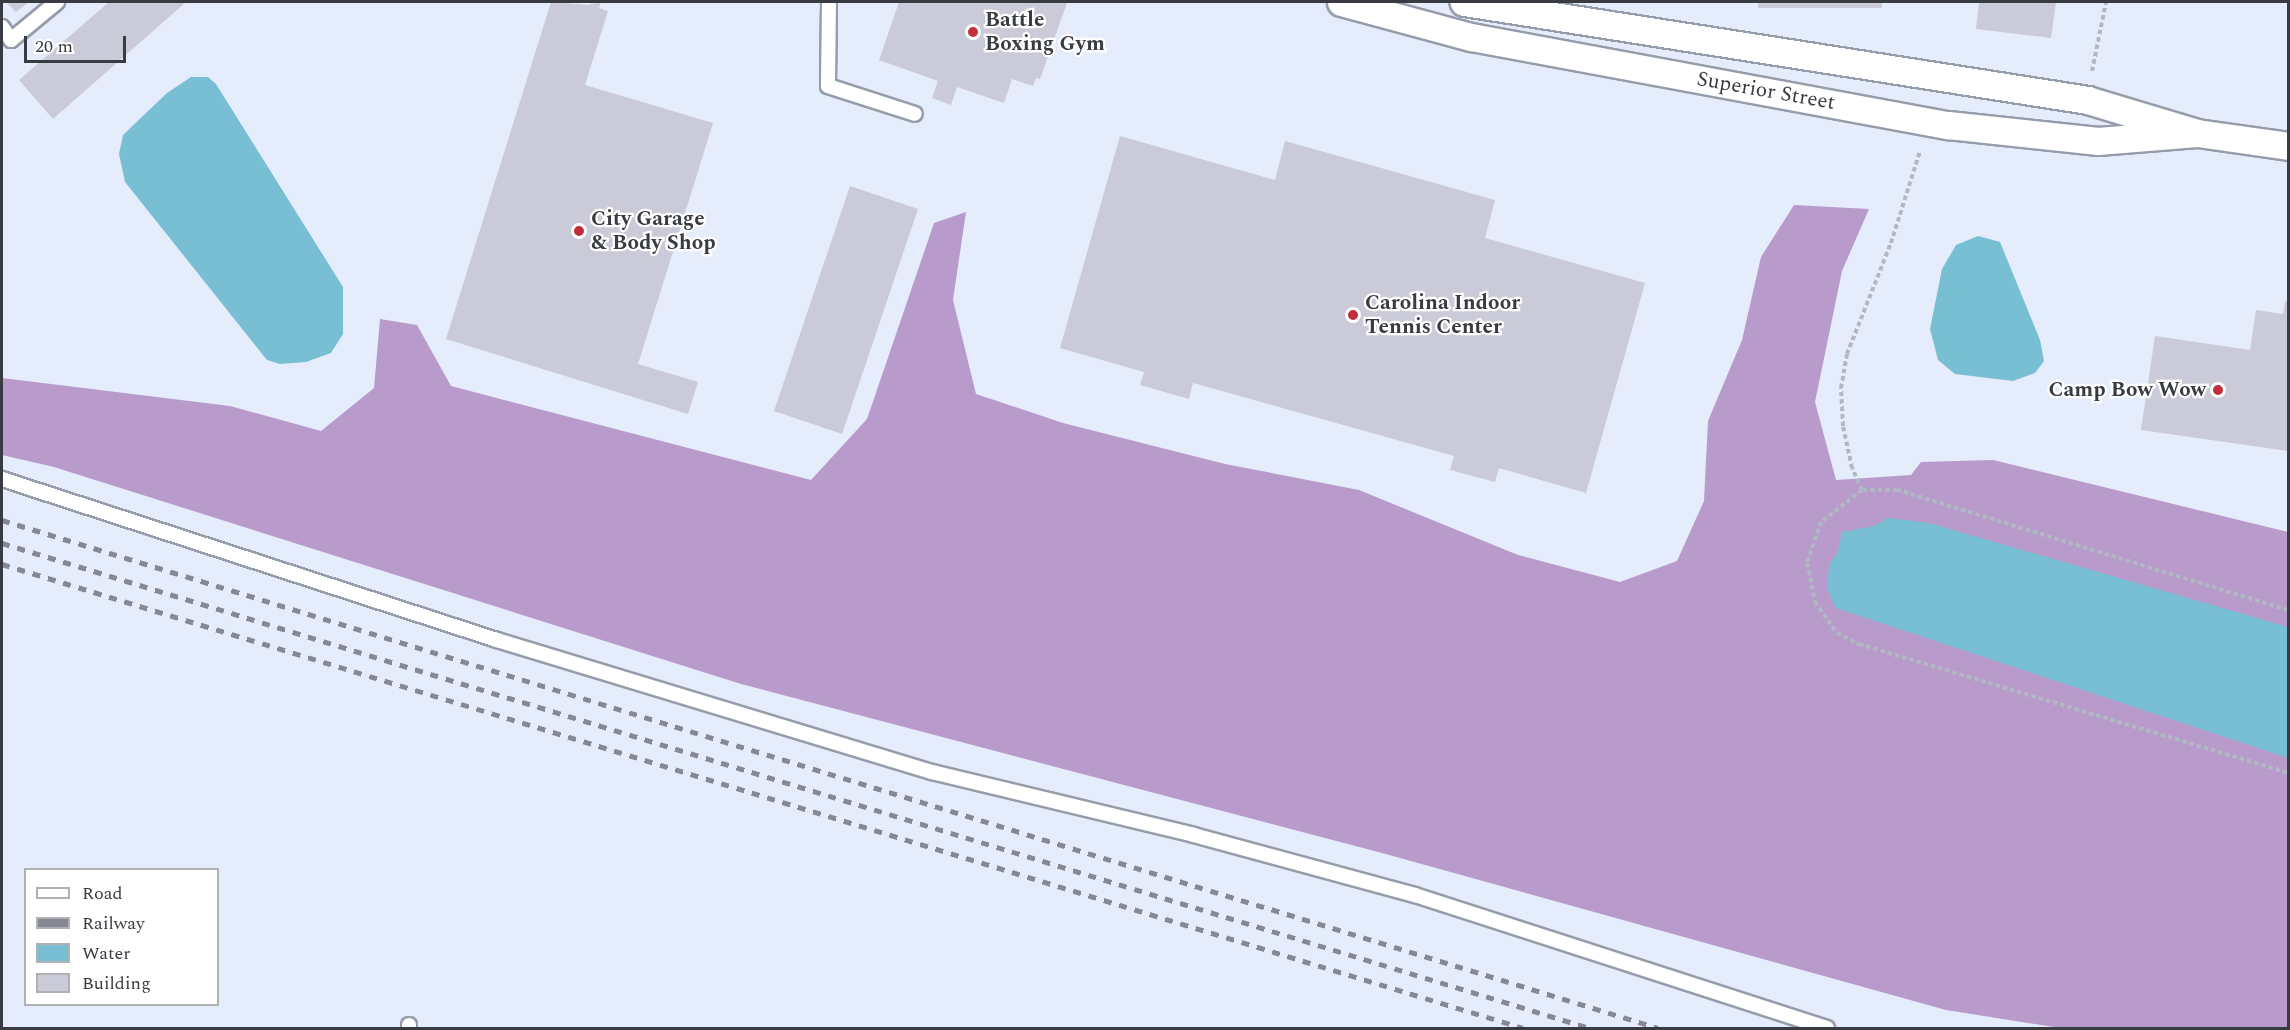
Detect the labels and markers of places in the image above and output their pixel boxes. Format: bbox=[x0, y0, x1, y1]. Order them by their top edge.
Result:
place label: Battle Boxing Gym bbox=[985, 7, 1105, 57]
marker: Battle Boxing Gym bbox=[966, 25, 980, 39]
place label: City Garage & Body Shop bbox=[591, 206, 716, 256]
marker: City Garage & Body Shop bbox=[572, 224, 586, 238]
place label: Carolina Indoor Tennis Center bbox=[1365, 290, 1520, 340]
marker: Carolina Indoor Tennis Center bbox=[1346, 308, 1360, 322]
place label: Camp Bow Wow bbox=[2049, 377, 2206, 403]
marker: Camp Bow Wow bbox=[2211, 383, 2225, 397]

